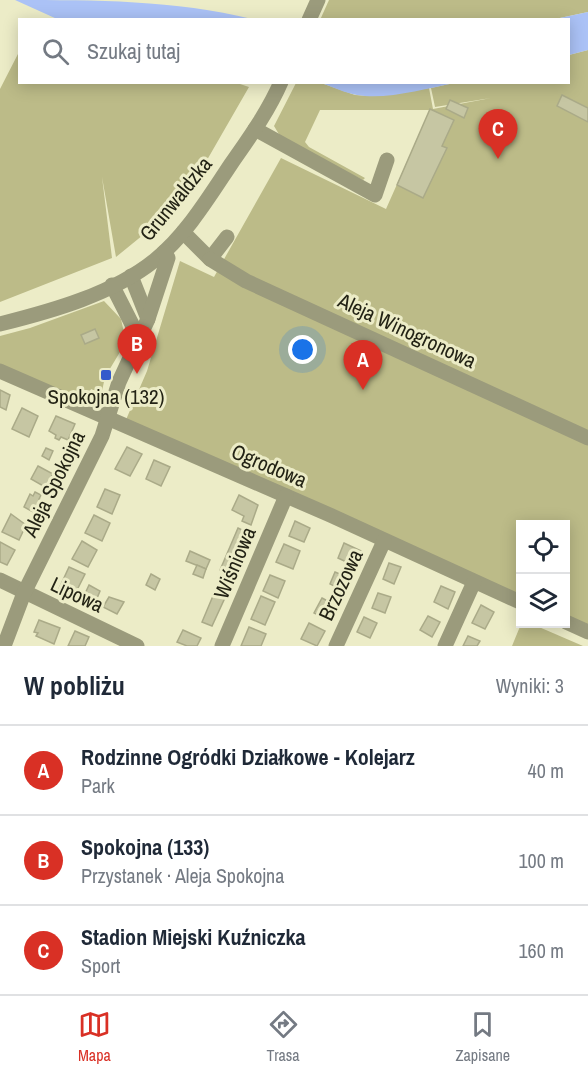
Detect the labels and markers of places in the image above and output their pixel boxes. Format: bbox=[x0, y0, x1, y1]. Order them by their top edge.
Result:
pin: C bbox=[478, 110, 518, 159]
pin: B bbox=[118, 324, 156, 374]
pin: A bbox=[344, 340, 382, 390]
marker: Spokojna (132) bbox=[99, 368, 113, 382]
place label: Spokojna (132) bbox=[48, 382, 164, 411]

